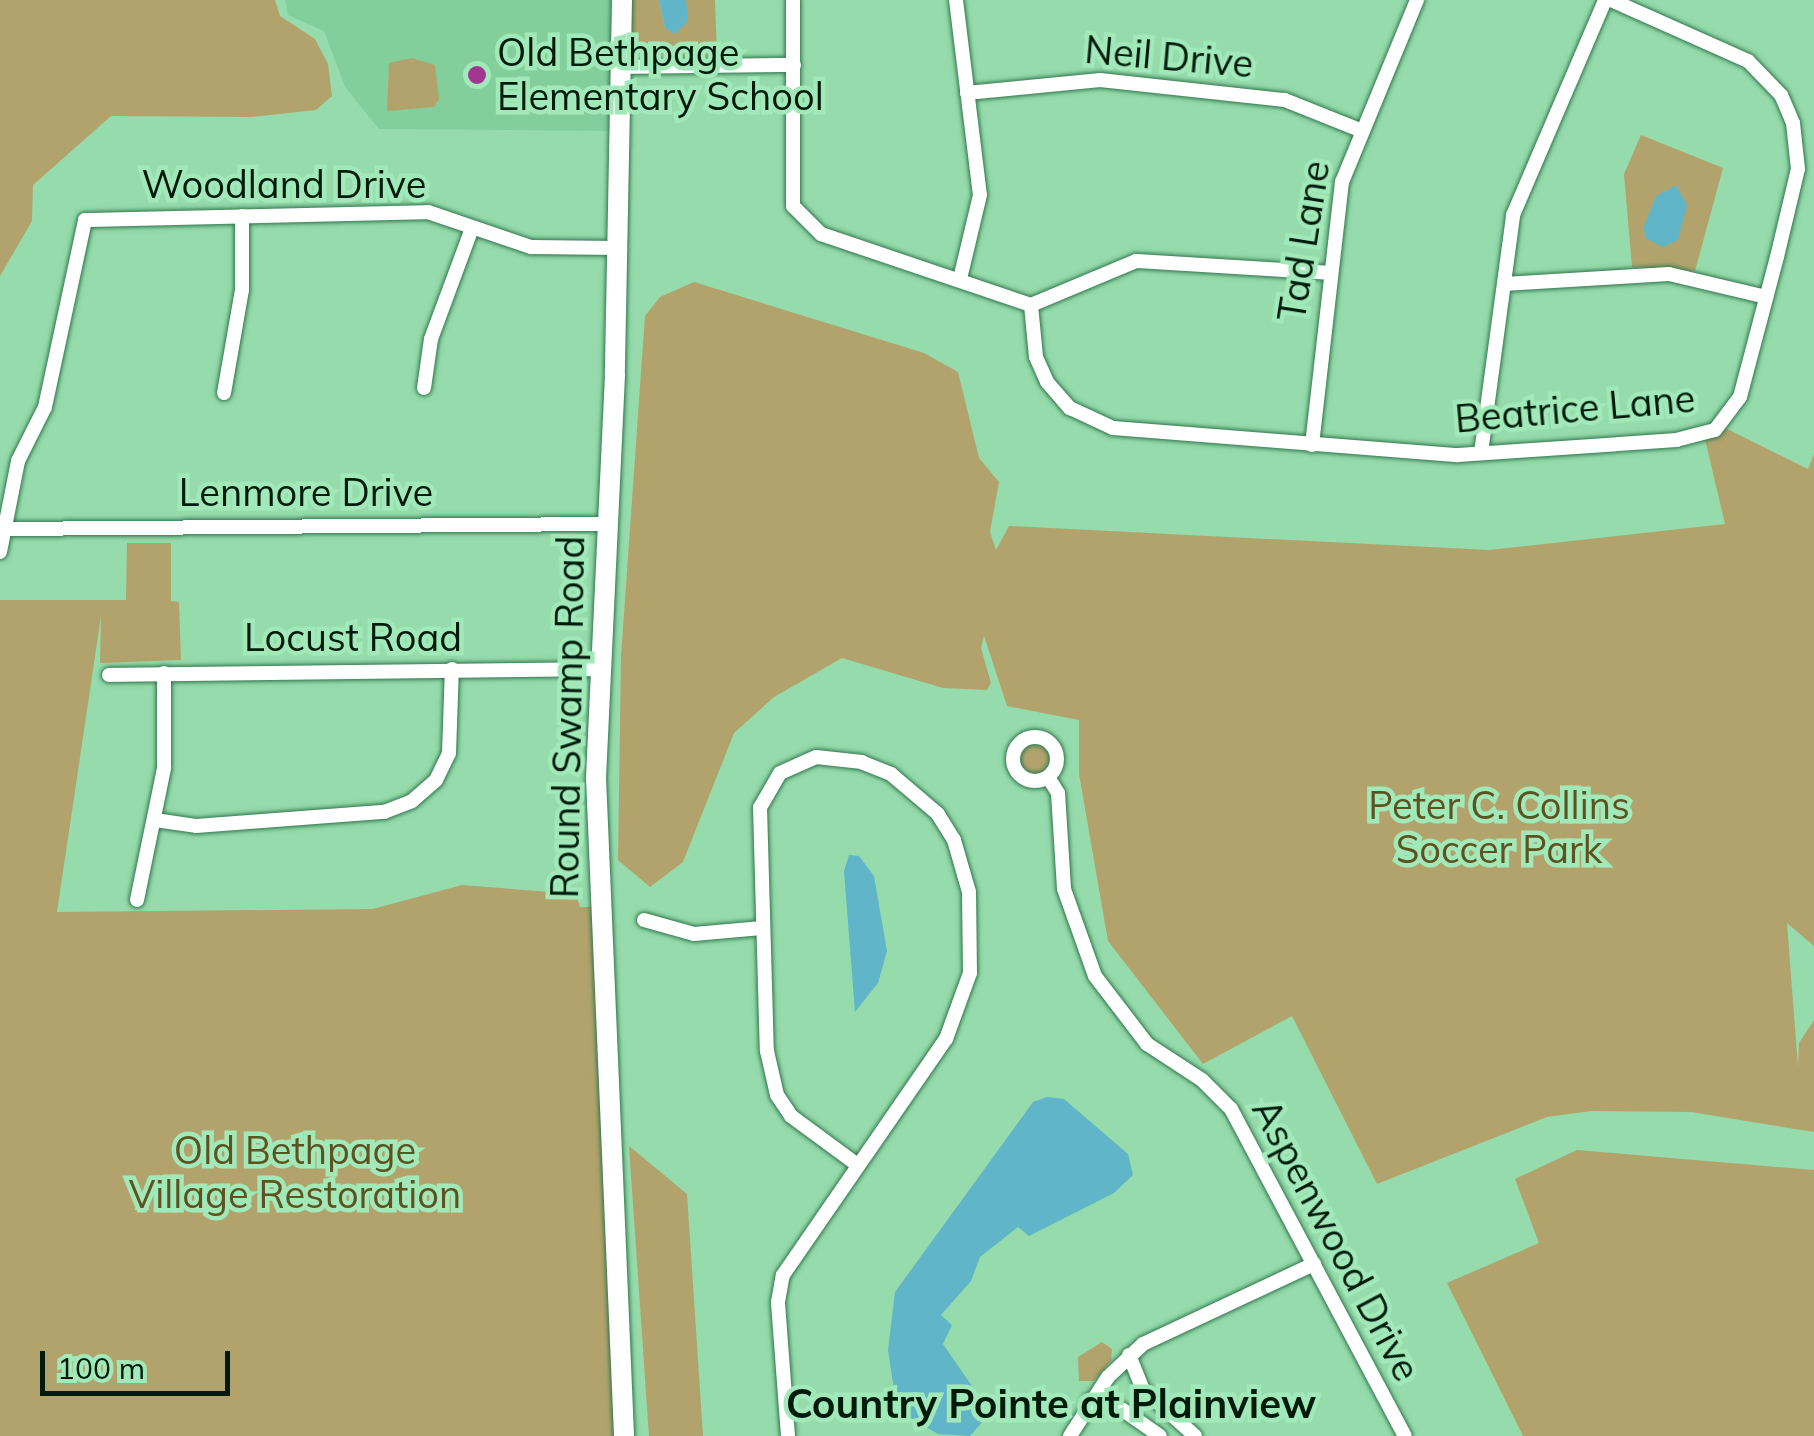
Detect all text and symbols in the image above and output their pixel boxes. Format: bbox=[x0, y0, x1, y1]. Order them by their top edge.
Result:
street label: Neil Drive bbox=[1083, 27, 1255, 87]
place label: Old Bethpage Elementary School bbox=[497, 30, 824, 120]
marker: Old Bethpage Elementary School bbox=[466, 64, 488, 86]
street label: Tad Lane bbox=[1269, 157, 1339, 325]
street label: Woodland Drive bbox=[142, 162, 426, 208]
street label: Beatrice Lane bbox=[1453, 376, 1697, 442]
street label: Lenmore Drive bbox=[179, 470, 433, 516]
street label: Round Swamp Road bbox=[542, 535, 594, 899]
street label: Locust Road bbox=[244, 615, 462, 661]
park label: Peter C. Collins Soccer Park bbox=[1368, 783, 1630, 872]
street label: Aspenwood Drive bbox=[1242, 1091, 1430, 1389]
park label: Old Bethpage Village Restoration bbox=[129, 1128, 461, 1218]
scale bar bbox=[45, 1331, 235, 1393]
text: 100 m bbox=[57, 1349, 145, 1387]
district label: Country Pointe at Plainview bbox=[786, 1379, 1316, 1427]

